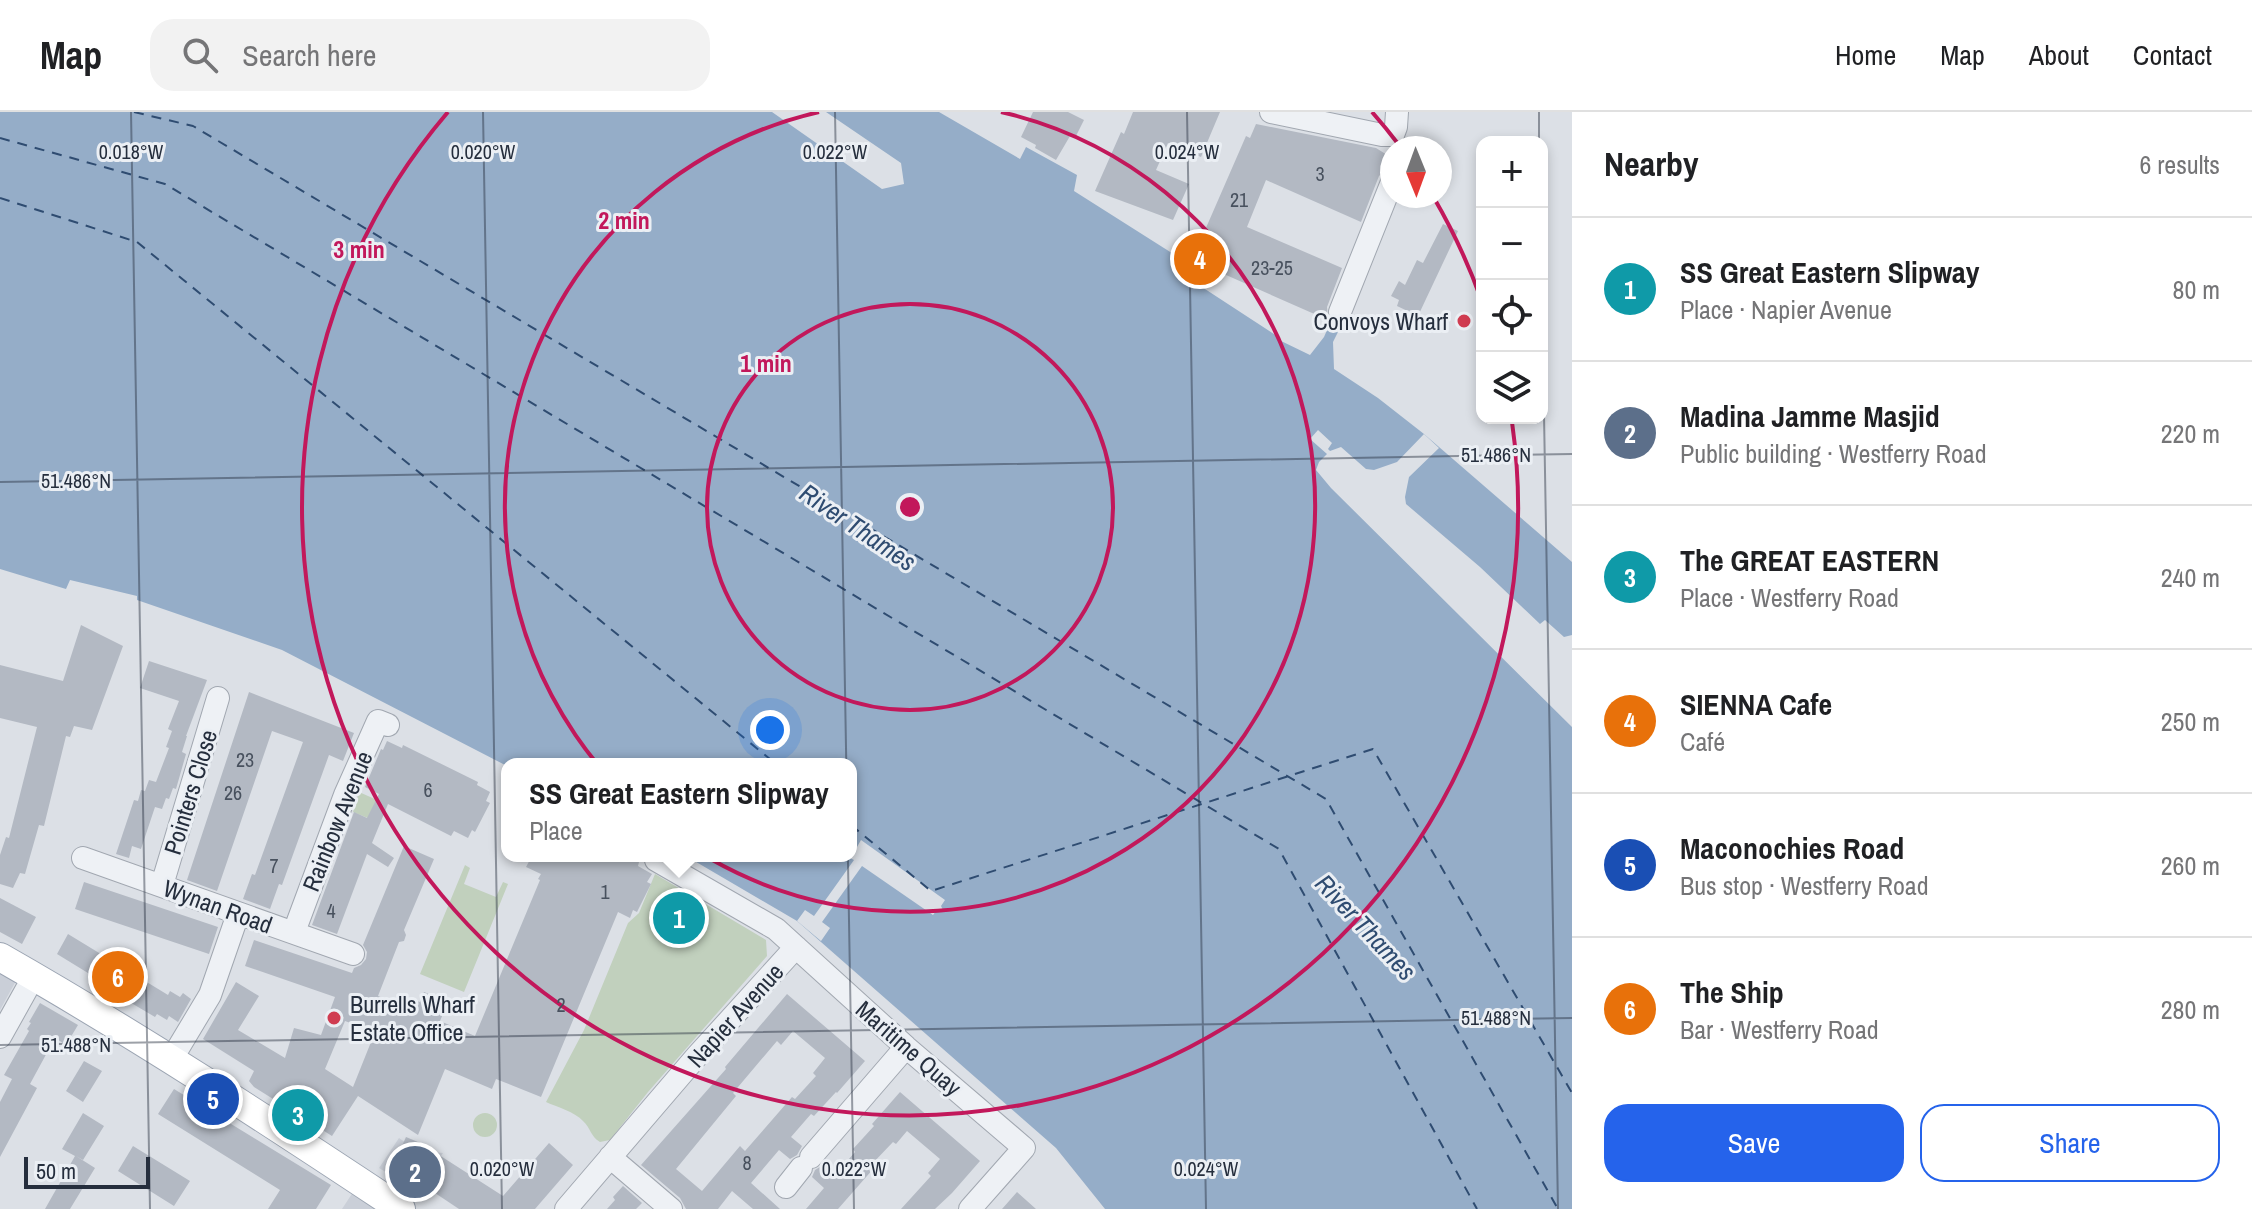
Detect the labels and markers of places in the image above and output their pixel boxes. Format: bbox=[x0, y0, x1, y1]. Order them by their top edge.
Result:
pin: 4 bbox=[1174, 229, 1226, 289]
place label: Convoys Wharf bbox=[1313, 305, 1449, 337]
marker: Convoys Wharf bbox=[1455, 312, 1473, 330]
centre of rings bbox=[896, 493, 924, 521]
pin: 1 bbox=[653, 888, 705, 948]
pin: 6 bbox=[92, 947, 144, 1007]
place label: Burrells Wharf Estate Office bbox=[350, 988, 475, 1048]
marker: Burrells Wharf Estate Office bbox=[325, 1009, 343, 1027]
pin: 5 bbox=[187, 1069, 239, 1129]
pin: 3 bbox=[272, 1085, 324, 1145]
pin: 2 bbox=[389, 1142, 441, 1202]

